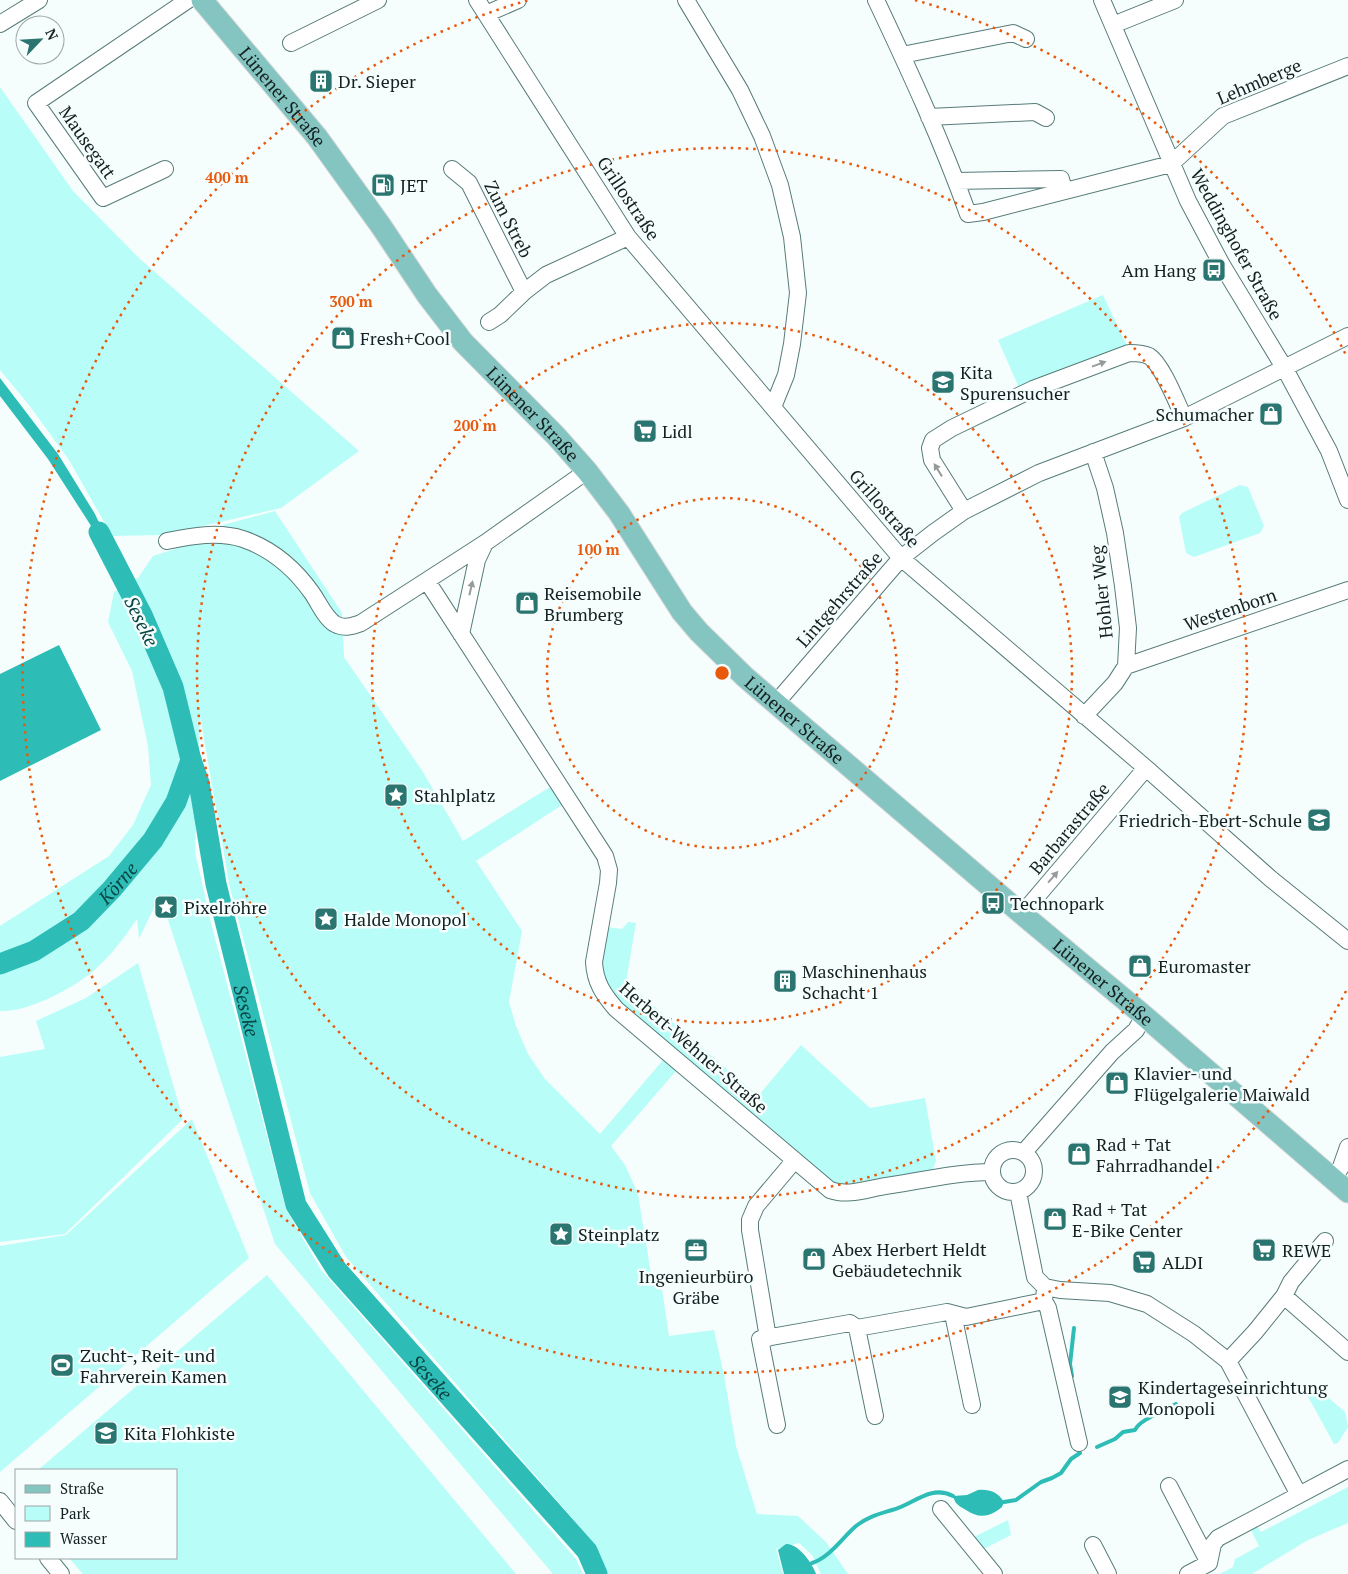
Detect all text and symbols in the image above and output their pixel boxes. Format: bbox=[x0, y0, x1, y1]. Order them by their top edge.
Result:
north arrow bbox=[15, 15, 65, 65]
text: N bbox=[41, 25, 63, 43]
street label: Lünener Straße bbox=[234, 41, 332, 151]
street label: Lehmberge bbox=[1213, 52, 1305, 110]
building icon: Dr. Sieper bbox=[308, 68, 334, 94]
place label: Dr. Sieper bbox=[338, 69, 416, 93]
street label: Mausegatt bbox=[54, 101, 122, 183]
street label: Grillostraße bbox=[592, 151, 666, 245]
street label: Weddinghofer Straße bbox=[1185, 164, 1289, 324]
text: 400 m bbox=[205, 167, 249, 187]
fuel station icon: JET bbox=[370, 172, 396, 198]
place label: JET bbox=[400, 173, 428, 197]
street label: Zum Streb bbox=[479, 176, 539, 262]
bus stop icon: Am Hang bbox=[1201, 257, 1227, 283]
place label: Am Hang bbox=[1121, 258, 1197, 282]
text: 300 m bbox=[329, 291, 373, 311]
shop icon: Fresh+Cool bbox=[330, 325, 356, 351]
place label: Fresh+Cool bbox=[360, 326, 450, 350]
place label: Kita Spurensucher bbox=[960, 360, 1070, 405]
one-way arrow bbox=[1092, 360, 1107, 368]
street label: Lünener Straße bbox=[481, 361, 585, 467]
school or university icon: Kita Spurensucher bbox=[930, 369, 956, 395]
shop icon: Schumacher bbox=[1258, 401, 1284, 427]
place label: Schumacher bbox=[1156, 402, 1254, 426]
text: 200 m bbox=[453, 415, 497, 435]
supermarket icon: Lidl bbox=[632, 418, 658, 444]
place label: Lidl bbox=[662, 419, 693, 443]
one-way arrow bbox=[933, 463, 942, 476]
street label: Grillostraße bbox=[844, 464, 926, 552]
text: 100 m bbox=[576, 539, 620, 559]
street label: Hohler Weg bbox=[1084, 544, 1118, 640]
street label: Lintgehrstraße bbox=[791, 546, 887, 652]
one-way arrow bbox=[467, 580, 475, 595]
place label: Reisemobile Brumberg bbox=[544, 581, 642, 626]
street label: Westenborn bbox=[1181, 582, 1280, 636]
shop icon: Reisemobile Brumberg bbox=[514, 590, 540, 616]
water label: Seseke bbox=[119, 592, 165, 651]
centre of rings bbox=[713, 664, 731, 682]
street label: Lünener Straße bbox=[740, 670, 850, 769]
street label: Barbarastraße bbox=[1023, 777, 1115, 879]
place icon: Stahlplatz bbox=[383, 782, 409, 808]
place label: Stahlplatz bbox=[414, 783, 496, 807]
school or university icon: Friedrich-Ebert-Schule bbox=[1306, 807, 1332, 833]
place label: Friedrich-Ebert-Schule bbox=[1119, 808, 1302, 832]
water label: Körne bbox=[91, 856, 142, 910]
one-way arrow bbox=[1048, 871, 1059, 884]
bus stop icon: Technopark bbox=[980, 890, 1006, 916]
place label: Technopark bbox=[1010, 891, 1105, 915]
place icon: Pixelröhre bbox=[153, 894, 179, 920]
place label: Pixelröhre bbox=[184, 895, 267, 919]
place icon: Halde Monopol bbox=[313, 906, 339, 932]
place label: Halde Monopol bbox=[344, 907, 467, 931]
street label: Lünener Straße bbox=[1048, 933, 1159, 1031]
shop icon: Euromaster bbox=[1127, 953, 1153, 979]
place label: Euromaster bbox=[1158, 954, 1251, 978]
place label: Maschinenhaus Schacht 1 bbox=[802, 959, 927, 1004]
building icon: Maschinenhaus Schacht 1 bbox=[772, 968, 798, 994]
street label: Herbert-Wehner-Straße bbox=[615, 976, 773, 1118]
water label: Seseke bbox=[229, 982, 266, 1039]
place label: Klavier- und Flügelgalerie Maiwald bbox=[1134, 1061, 1310, 1106]
shop icon: Klavier- und Flügelgalerie Maiwald bbox=[1104, 1070, 1130, 1096]
place label: Rad + Tat Fahrradhandel bbox=[1096, 1132, 1213, 1177]
shop icon: Rad + Tat Fahrradhandel bbox=[1066, 1141, 1092, 1167]
place label: Rad + Tat E-Bike Center bbox=[1072, 1197, 1183, 1242]
shop icon: Rad + Tat E-Bike Center bbox=[1042, 1206, 1068, 1232]
place icon: Steinplatz bbox=[548, 1221, 574, 1247]
place label: Steinplatz bbox=[578, 1222, 660, 1246]
office icon: Ingenieurbüro Gräbe bbox=[683, 1237, 709, 1263]
place label: Abex Herbert Heldt Gebäudetechnik bbox=[832, 1237, 987, 1282]
supermarket icon: REWE bbox=[1251, 1237, 1277, 1263]
place label: REWE bbox=[1282, 1238, 1331, 1262]
shop icon: Abex Herbert Heldt Gebäudetechnik bbox=[801, 1246, 827, 1272]
supermarket icon: ALDI bbox=[1131, 1249, 1157, 1275]
place label: ALDI bbox=[1162, 1250, 1203, 1274]
place label: Ingenieurbüro Gräbe bbox=[639, 1264, 754, 1309]
place label: Zucht-, Reit- und Fahrverein Kamen bbox=[80, 1343, 227, 1388]
water label: Seseke bbox=[405, 1348, 459, 1405]
sports icon: Zucht-, Reit- und Fahrverein Kamen bbox=[49, 1352, 75, 1378]
place label: Kindertageseinrichtung Monopoli bbox=[1138, 1375, 1328, 1420]
school or university icon: Kindertageseinrichtung Monopoli bbox=[1107, 1384, 1133, 1410]
school or university icon: Kita Flohkiste bbox=[93, 1420, 119, 1446]
place label: Kita Flohkiste bbox=[124, 1421, 235, 1445]
legend bbox=[15, 1469, 178, 1559]
text: Straße bbox=[60, 1478, 104, 1498]
text: Park bbox=[60, 1503, 90, 1523]
text: Wasser bbox=[60, 1528, 107, 1548]

